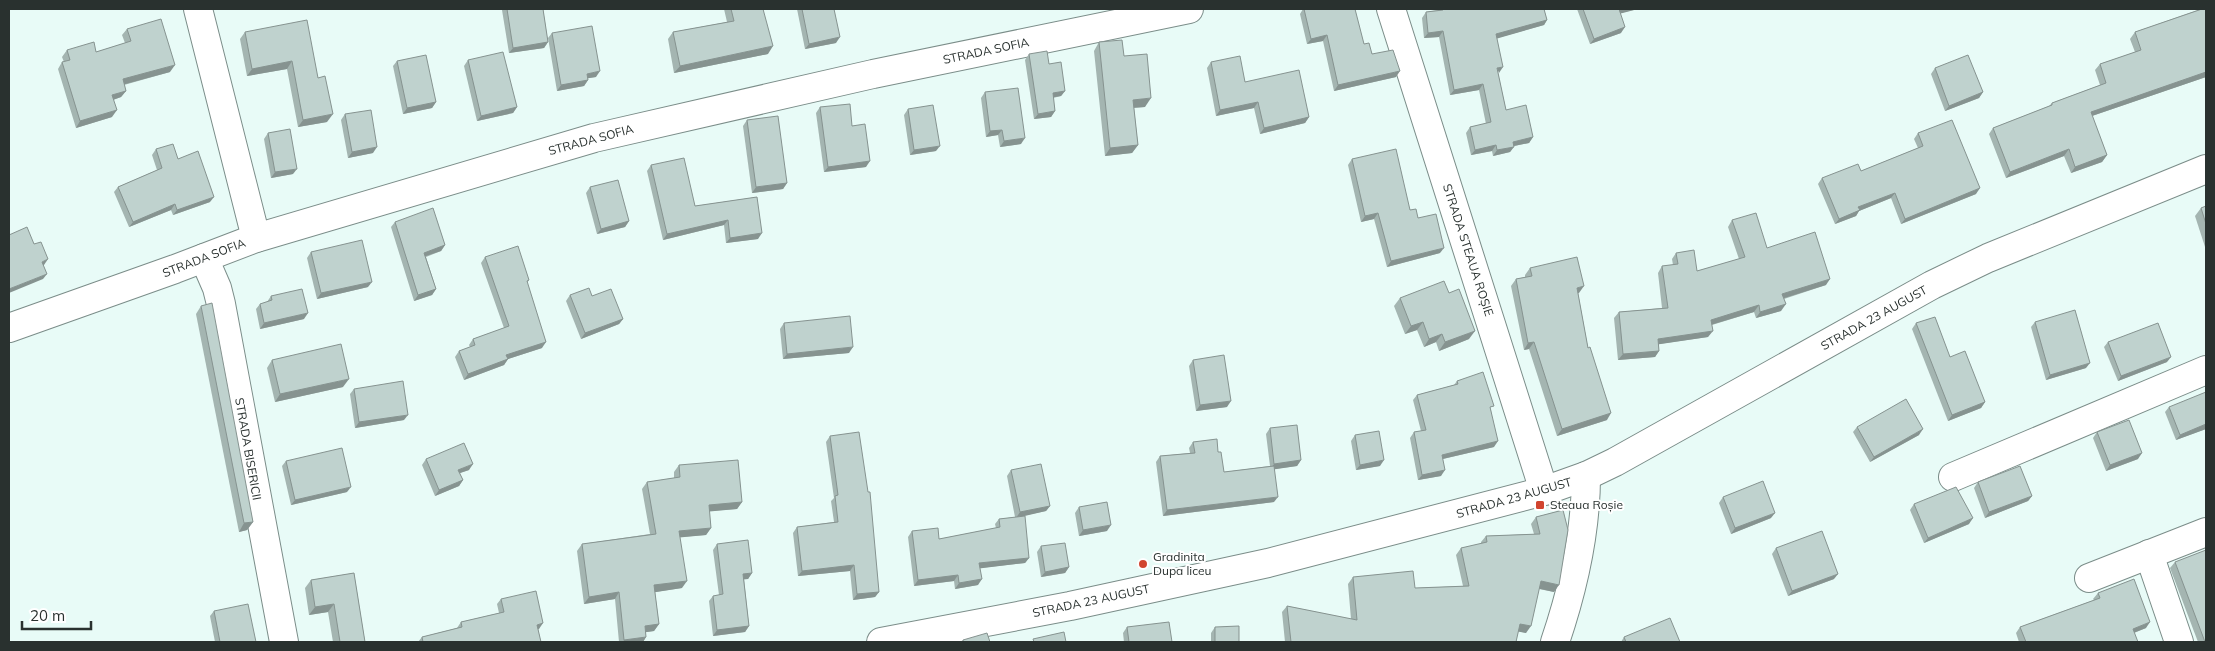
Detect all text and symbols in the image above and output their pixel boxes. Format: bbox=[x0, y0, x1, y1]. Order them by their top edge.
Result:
street label: STRADA SOFIA bbox=[941, 34, 1031, 67]
street label: STRADA SOFIA bbox=[547, 121, 635, 158]
street label: STRADA STEAUA ROȘIE bbox=[1439, 182, 1497, 318]
street label: STRADA SOFIA bbox=[160, 235, 248, 280]
street label: STRADA 23 AUGUST bbox=[1818, 282, 1930, 353]
street label: STRADA BISERICII bbox=[232, 396, 265, 501]
street label: STRADA 23 AUGUST bbox=[1454, 474, 1574, 521]
place label: Steaua Roșie bbox=[1550, 497, 1623, 513]
marker: Steaua Roșie bbox=[1534, 499, 1546, 511]
place label: Gradinita Dupa liceu bbox=[1153, 549, 1211, 578]
marker: Gradinita Dupa liceu bbox=[1137, 558, 1149, 570]
street label: STRADA 23 AUGUST bbox=[1031, 581, 1152, 620]
scale bar bbox=[22, 598, 91, 630]
text: 20 m bbox=[30, 606, 65, 625]

